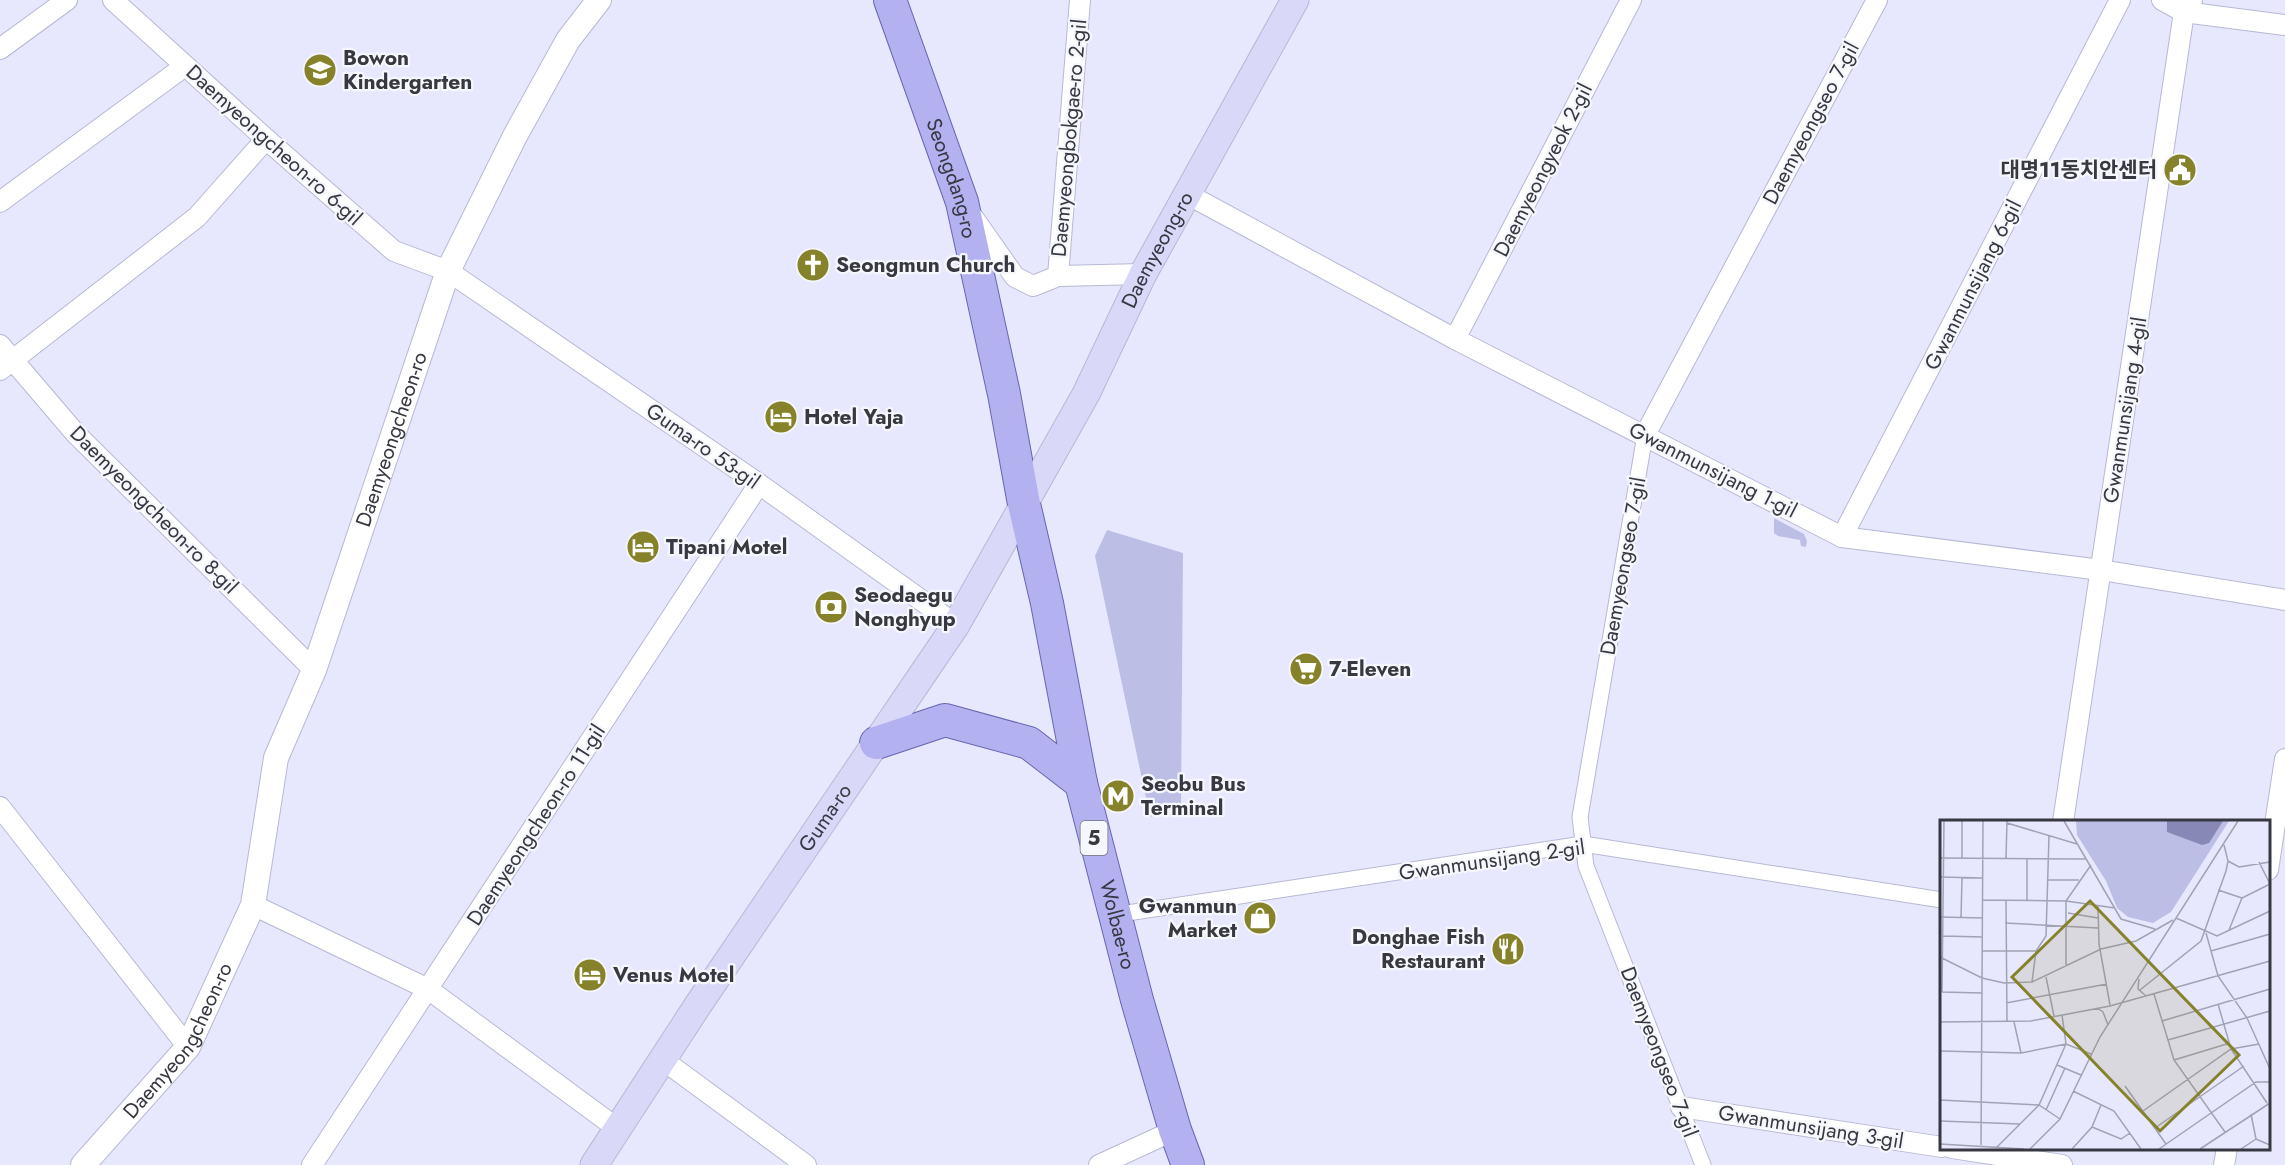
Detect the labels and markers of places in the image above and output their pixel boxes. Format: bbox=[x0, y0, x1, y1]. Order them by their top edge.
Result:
place label: Bowon Kindergarten bbox=[343, 43, 472, 97]
school or university icon: Bowon Kindergarten bbox=[302, 52, 338, 88]
public building icon: 대명11동치안센터 bbox=[2162, 152, 2198, 188]
place label: 대명11동치안센터 bbox=[2000, 155, 2157, 185]
church icon: Seongmun Church bbox=[795, 247, 831, 283]
place label: Seongmun Church bbox=[836, 250, 1016, 280]
hotel icon: Hotel Yaja bbox=[763, 399, 799, 435]
place label: Hotel Yaja bbox=[804, 402, 904, 432]
hotel icon: Tipani Motel bbox=[625, 529, 661, 565]
place label: Tipani Motel bbox=[666, 532, 788, 562]
place label: Seodaegu Nonghyup bbox=[854, 580, 956, 634]
bank icon: Seodaegu Nonghyup bbox=[813, 589, 849, 625]
supermarket icon: 7-Eleven bbox=[1288, 651, 1324, 687]
place label: 7-Eleven bbox=[1329, 654, 1411, 684]
place label: Seobu Bus Terminal bbox=[1141, 769, 1246, 823]
metro station icon: Seobu Bus Terminal bbox=[1100, 778, 1136, 814]
place label: Gwanmun Market bbox=[1139, 891, 1237, 945]
shop icon: Gwanmun Market bbox=[1242, 900, 1278, 936]
place label: Donghae Fish Restaurant bbox=[1352, 922, 1485, 976]
restaurant icon: Donghae Fish Restaurant bbox=[1490, 931, 1526, 967]
hotel icon: Venus Motel bbox=[572, 957, 608, 993]
place label: Venus Motel bbox=[612, 960, 734, 990]

